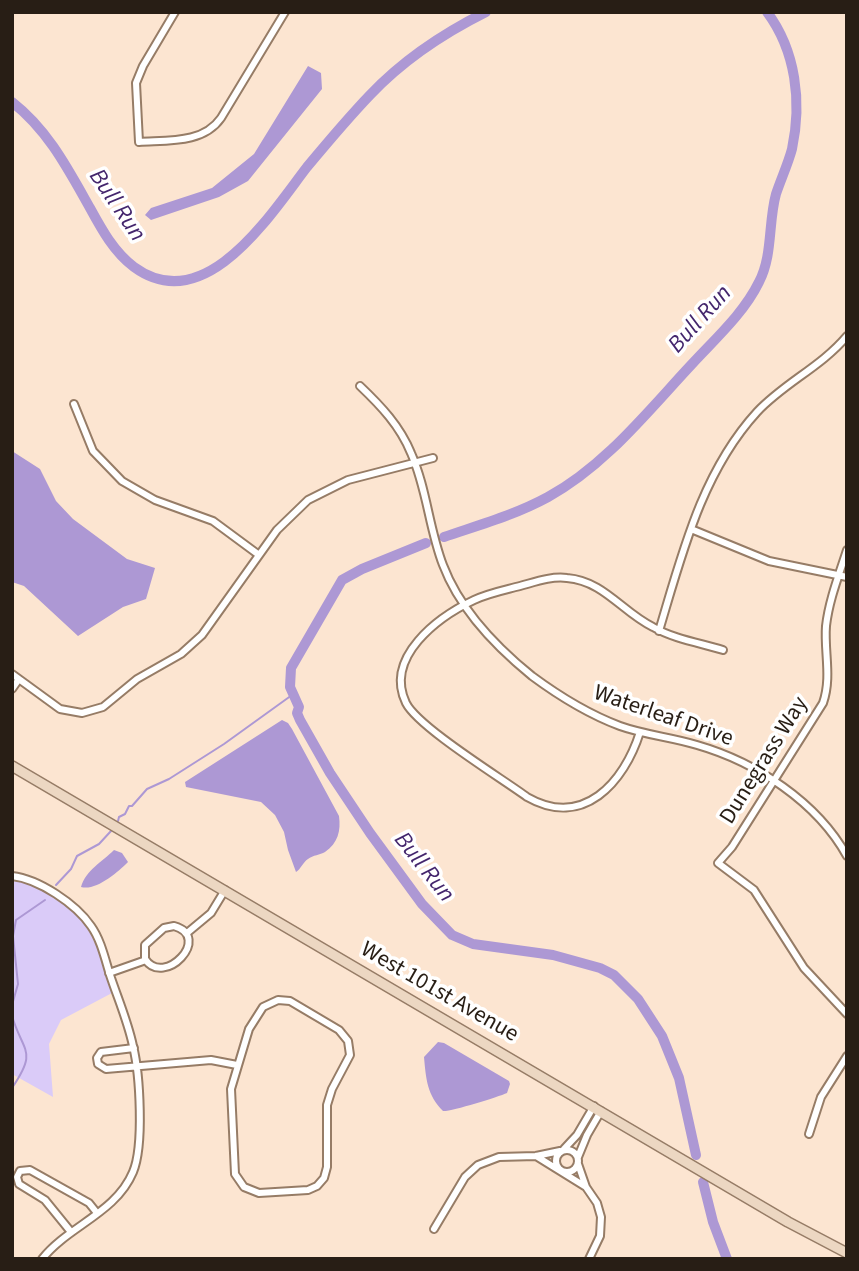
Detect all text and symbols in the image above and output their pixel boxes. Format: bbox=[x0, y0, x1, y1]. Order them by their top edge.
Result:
water label: Bull Run bbox=[81, 164, 151, 248]
water label: Bull Run bbox=[663, 280, 739, 360]
street label: Waterleaf Drive bbox=[590, 680, 736, 754]
street label: Dunegrass Way bbox=[715, 692, 815, 830]
water label: Bull Run bbox=[387, 827, 459, 909]
street label: West 101st Avenue bbox=[355, 937, 523, 1049]

